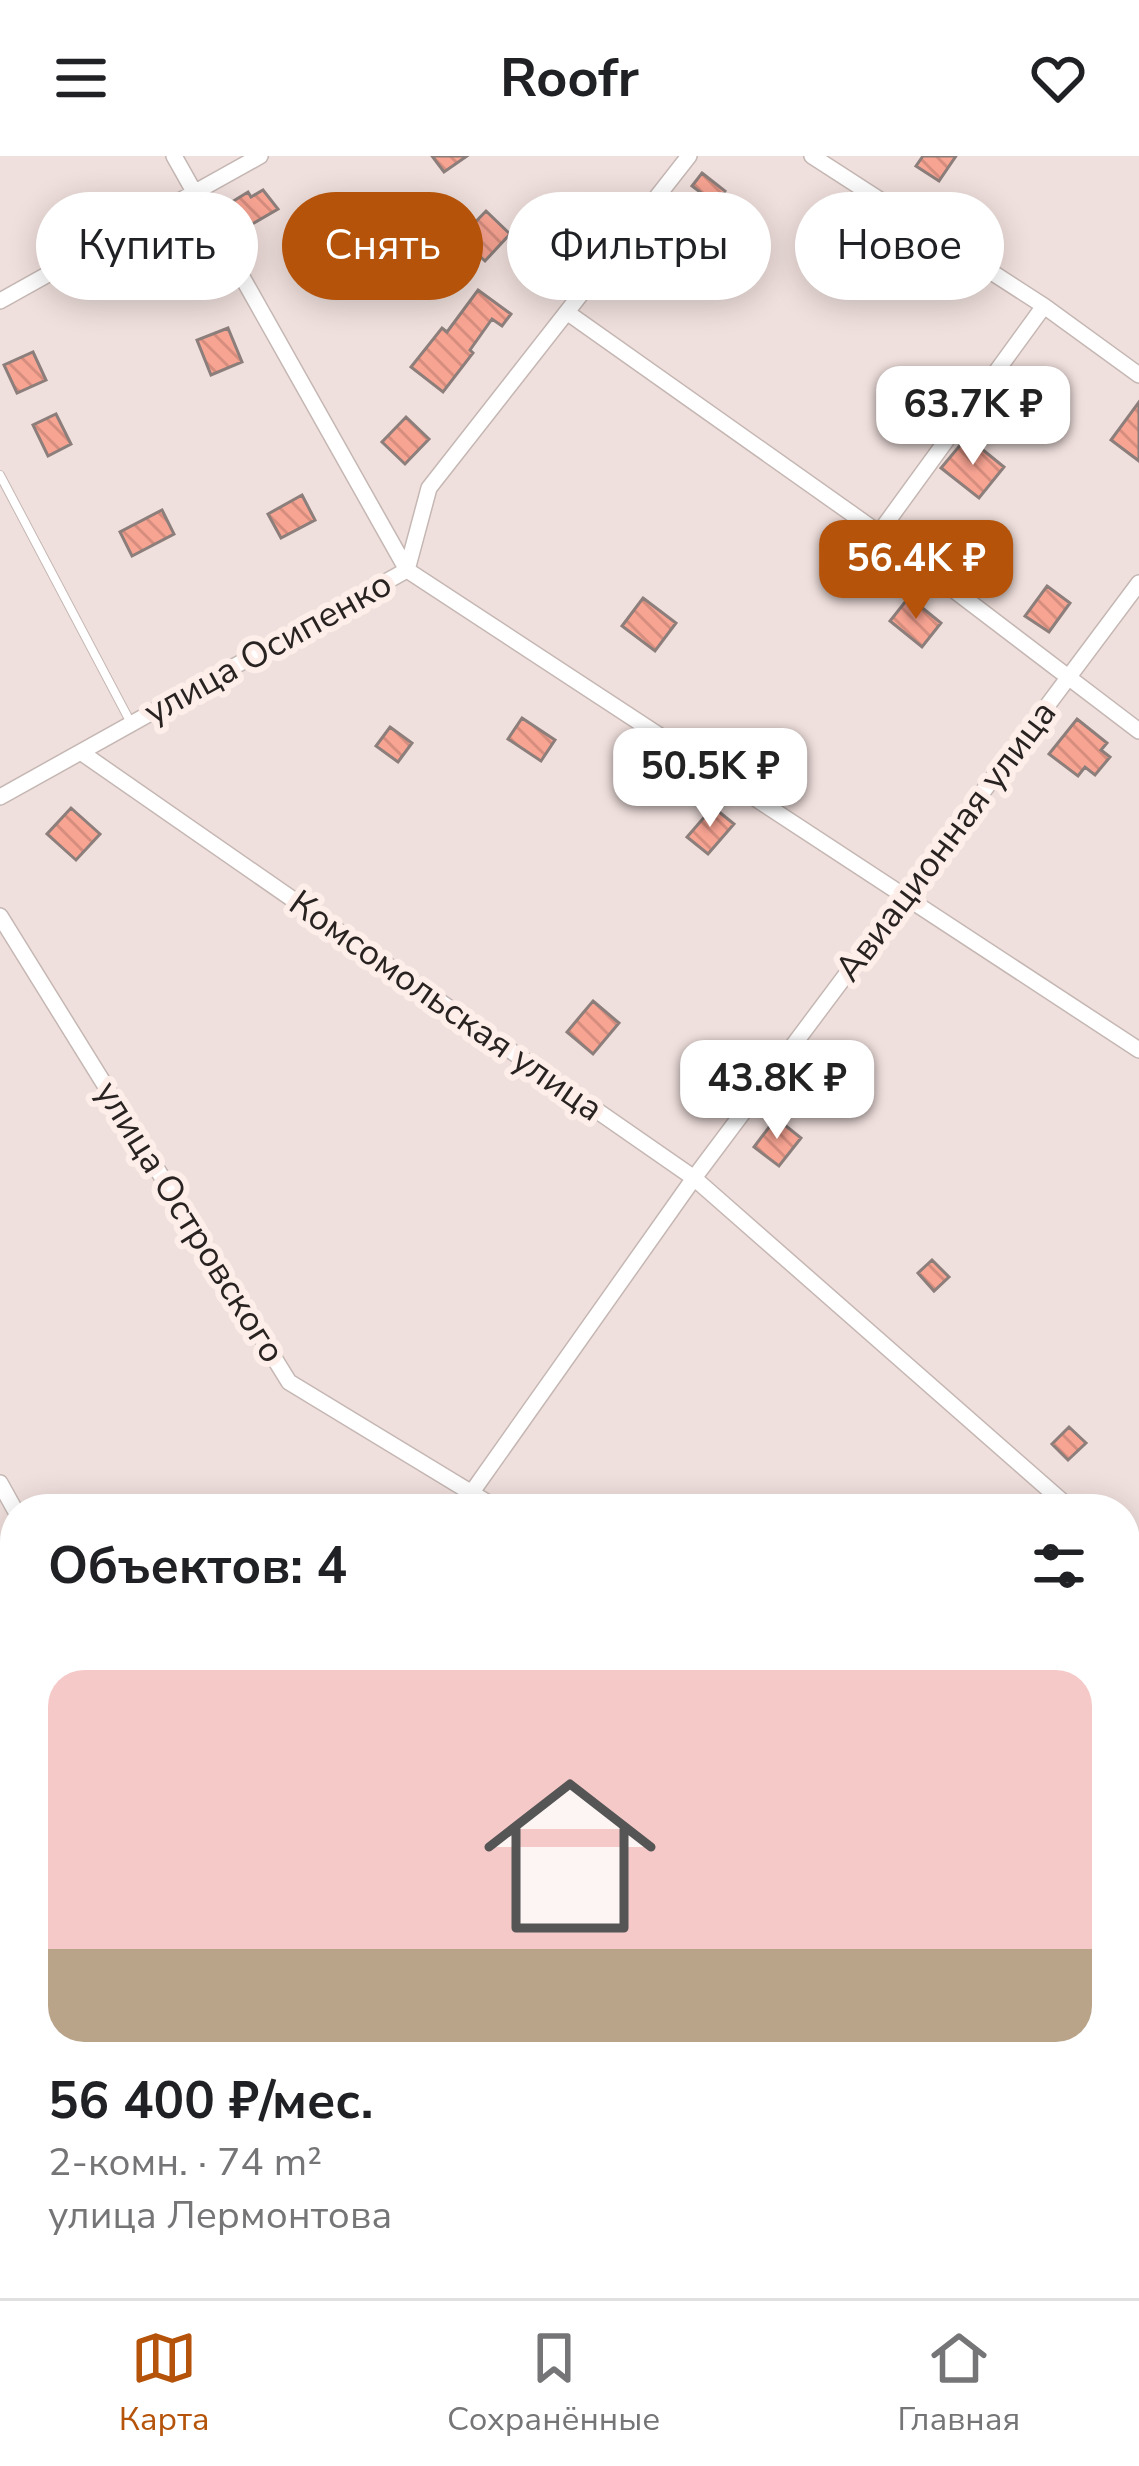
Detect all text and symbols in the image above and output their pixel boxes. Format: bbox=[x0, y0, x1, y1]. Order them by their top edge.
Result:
text: Roofr bbox=[500, 41, 639, 115]
icon: menu bbox=[48, 45, 114, 111]
icon: heart bbox=[1025, 45, 1091, 111]
chip: Купить bbox=[36, 192, 258, 300]
chip: Снять bbox=[282, 192, 483, 300]
chip: Фильтры bbox=[507, 192, 771, 300]
chip: Новое bbox=[795, 192, 1004, 300]
pin: 63.7K ₽ bbox=[862, 366, 1084, 468]
text: 63.7K ₽ bbox=[903, 378, 1043, 431]
pin: 56.4K ₽ bbox=[805, 520, 1027, 622]
text: 56.4K ₽ bbox=[846, 532, 986, 585]
street label: улица Осипенко bbox=[135, 560, 401, 736]
street label: Авиационная улица bbox=[824, 690, 1068, 992]
pin: 50.5K ₽ bbox=[599, 728, 821, 830]
text: 50.5K ₽ bbox=[640, 740, 780, 793]
street label: Комсомольская улица bbox=[279, 879, 613, 1133]
pin: 43.8K ₽ bbox=[666, 1040, 888, 1142]
text: 43.8K ₽ bbox=[707, 1052, 847, 1105]
street label: улица Островского bbox=[83, 1072, 297, 1372]
text: Объектов: 4 bbox=[48, 1531, 347, 1601]
icon: filters bbox=[1026, 1533, 1092, 1599]
icon: home bbox=[462, 1748, 678, 1964]
text: 56 400 ₽/мес. bbox=[48, 2066, 373, 2136]
text: 2-комн. · 74 m² bbox=[48, 2136, 322, 2189]
text: улица Лермонтова bbox=[48, 2189, 392, 2242]
tab: Карта bbox=[119, 2325, 210, 2442]
tab: Сохранённые bbox=[447, 2325, 660, 2442]
tab: Главная bbox=[897, 2325, 1020, 2442]

